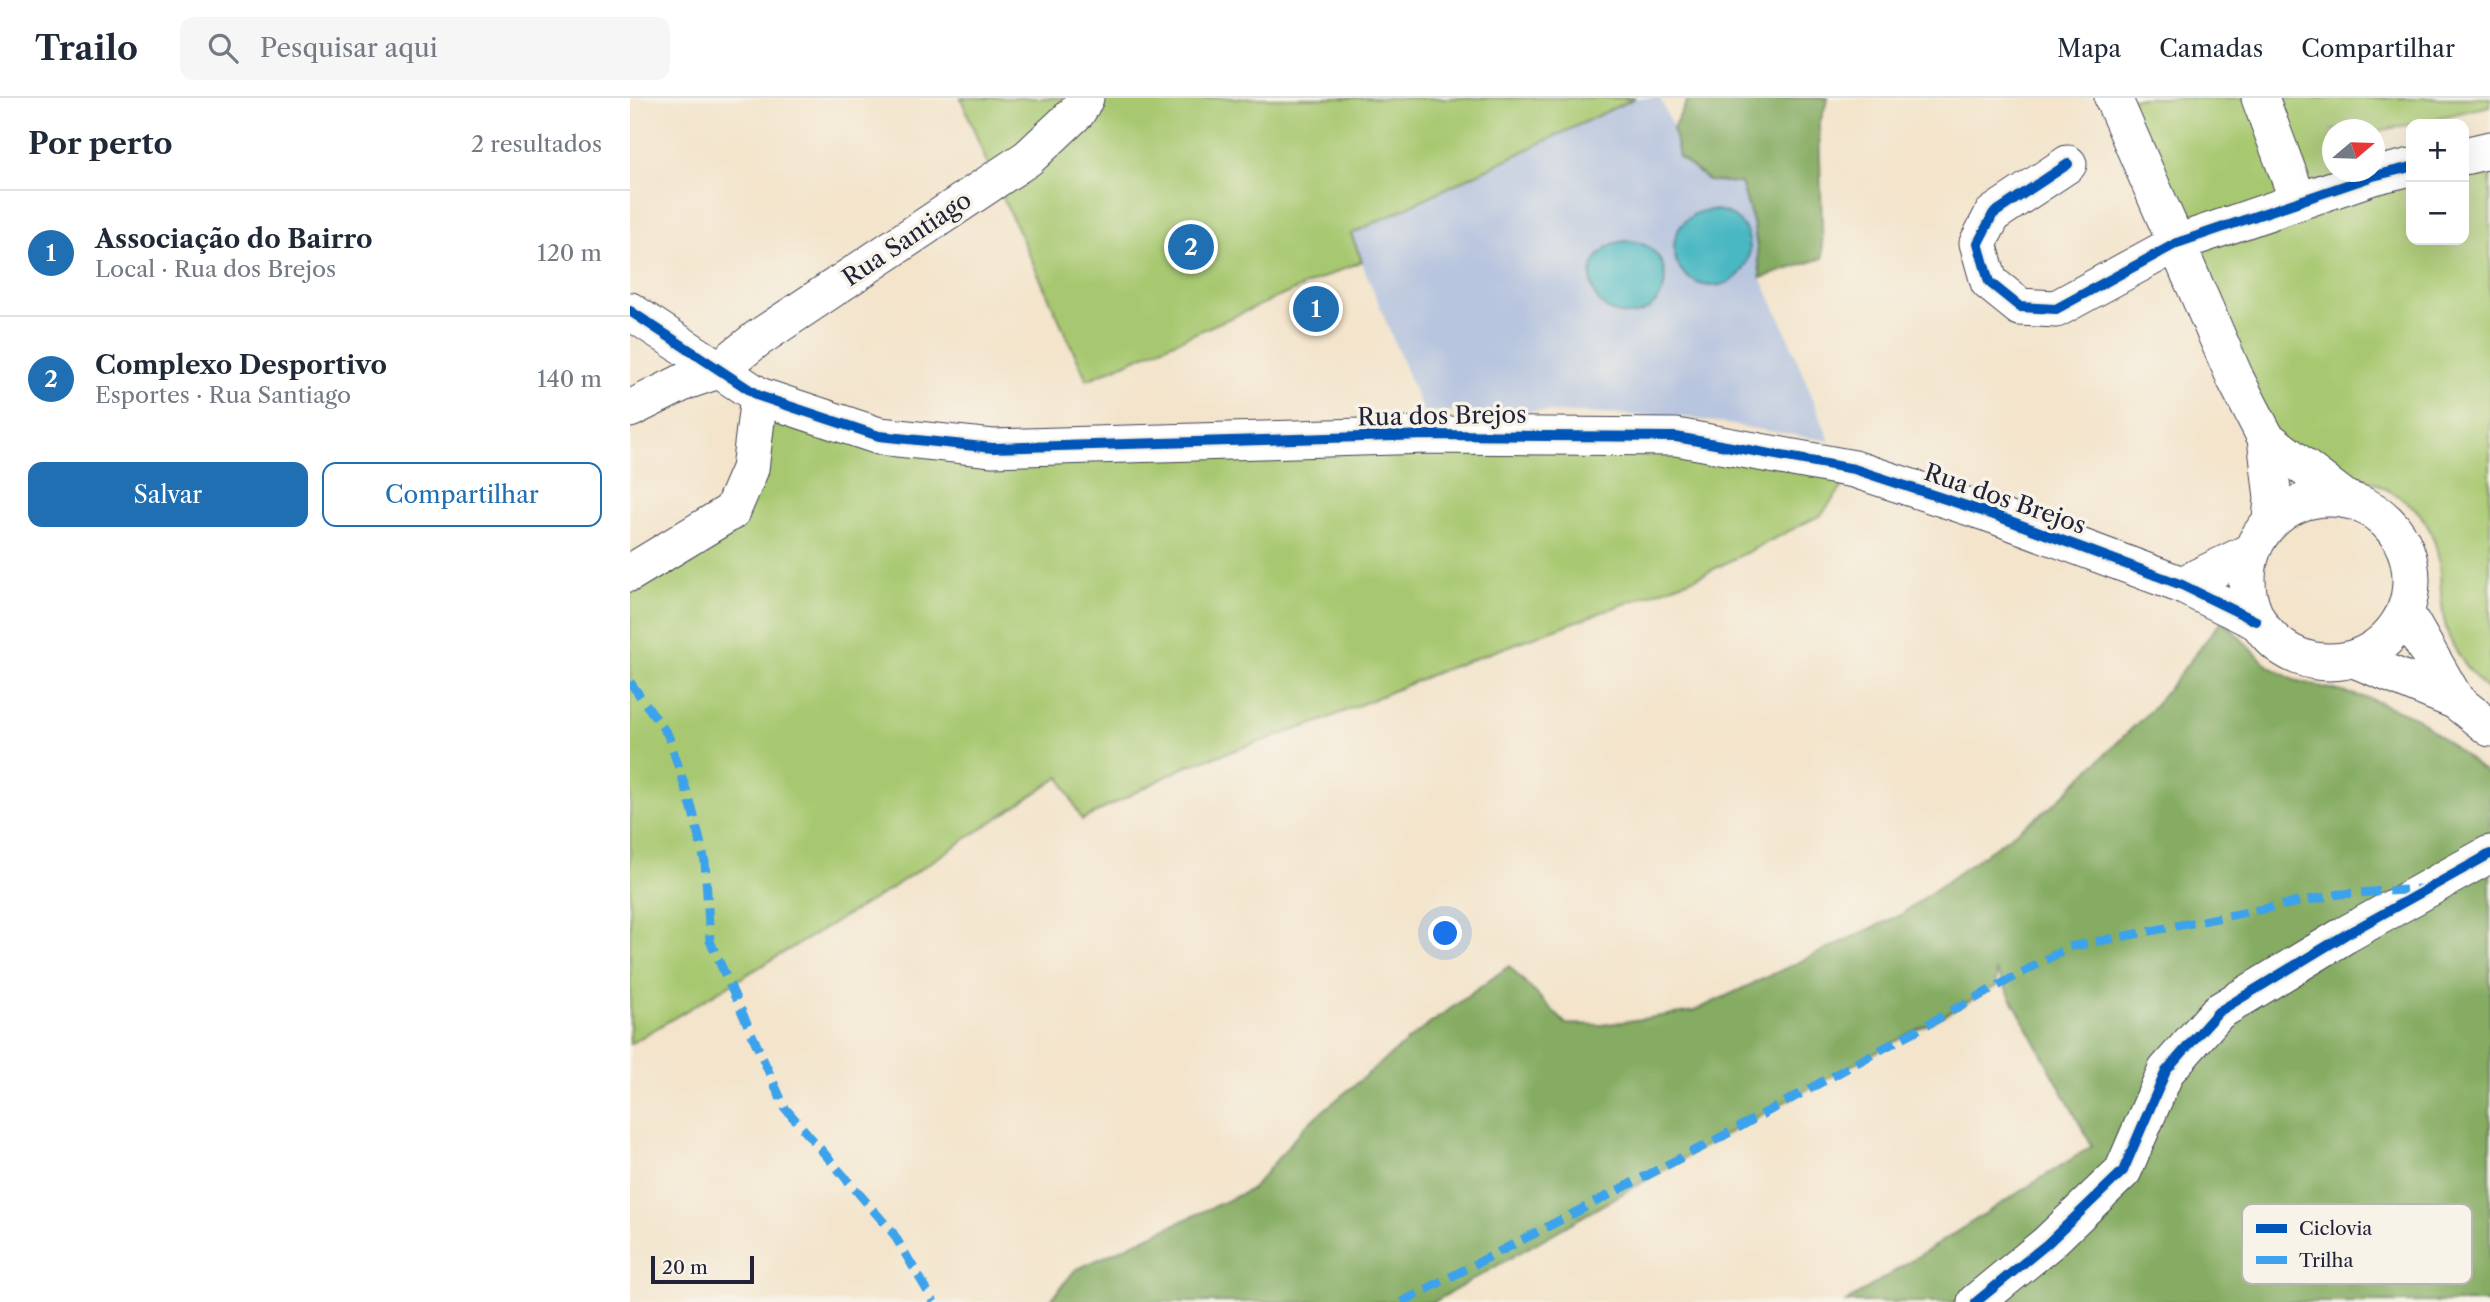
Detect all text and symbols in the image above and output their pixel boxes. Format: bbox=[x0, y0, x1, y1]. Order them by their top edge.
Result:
search box bbox=[180, 17, 670, 80]
text: Trailo bbox=[35, 28, 138, 69]
icon: search bbox=[204, 29, 242, 67]
text: Pesquisar aqui bbox=[260, 32, 438, 64]
text: Mapa bbox=[2057, 34, 2121, 63]
text: Camadas bbox=[2159, 34, 2263, 63]
text: Compartilhar bbox=[2301, 34, 2455, 63]
north arrow bbox=[2322, 119, 2385, 182]
map controls bbox=[2406, 119, 2469, 245]
button: + bbox=[2406, 119, 2469, 182]
text: Por perto bbox=[28, 125, 173, 162]
text: 2 resultados bbox=[471, 130, 602, 158]
button: − bbox=[2406, 182, 2469, 245]
street label: Rua Santiago bbox=[837, 185, 976, 292]
pin: 2 bbox=[1168, 221, 1214, 273]
text: Associação do Bairro bbox=[95, 223, 373, 255]
text: 1 bbox=[46, 239, 56, 267]
text: 120 m bbox=[537, 239, 602, 267]
text: Local · Rua dos Brejos bbox=[95, 255, 336, 283]
pin: 1 bbox=[1293, 283, 1339, 335]
text: Complexo Desportivo bbox=[95, 349, 387, 381]
text: 2 bbox=[44, 365, 58, 393]
text: 140 m bbox=[537, 365, 602, 393]
text: Esportes · Rua Santiago bbox=[95, 381, 351, 409]
street label: Rua dos Brejos bbox=[1357, 400, 1527, 431]
street label: Rua dos Brejos bbox=[1920, 457, 2090, 540]
button: Salvar bbox=[28, 462, 308, 527]
button: Compartilhar bbox=[322, 462, 602, 527]
your location bbox=[1428, 916, 1462, 950]
legend bbox=[2242, 1204, 2472, 1284]
text: Ciclovia bbox=[2299, 1217, 2372, 1240]
text: Trilha bbox=[2299, 1249, 2353, 1272]
scale bar bbox=[651, 1253, 754, 1285]
text: 20 m bbox=[662, 1256, 708, 1279]

